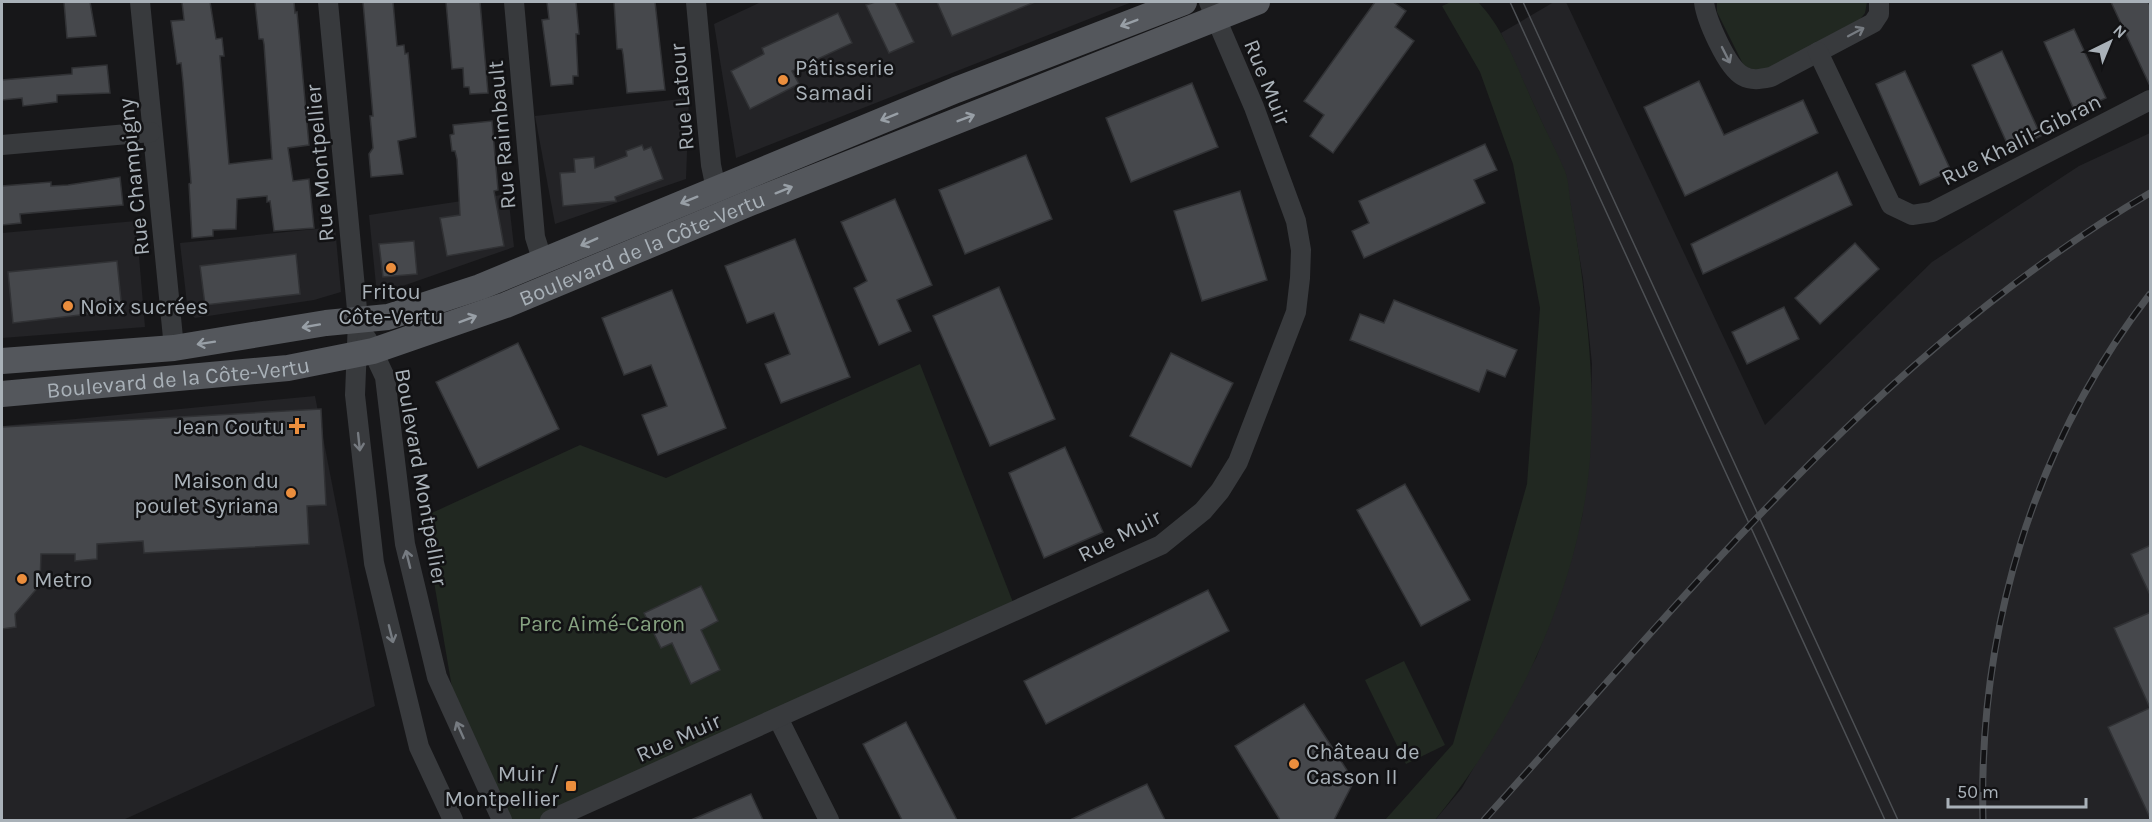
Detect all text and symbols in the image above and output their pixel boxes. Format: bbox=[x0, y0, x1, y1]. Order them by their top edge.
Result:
north arrow bbox=[2080, 12, 2140, 72]
one-way arrow bbox=[1120, 18, 1139, 29]
text: N bbox=[2109, 21, 2131, 42]
one-way arrow bbox=[1847, 26, 1864, 38]
street label: Rue Muir bbox=[1238, 36, 1296, 129]
street label: Rue Latour bbox=[664, 42, 700, 151]
one-way arrow bbox=[1720, 46, 1732, 63]
place label: Pâtisserie Samadi bbox=[795, 55, 894, 106]
street label: Rue Raimbault bbox=[483, 60, 521, 210]
marker: Pâtisserie Samadi bbox=[776, 73, 790, 87]
street label: Rue Montpellier bbox=[300, 83, 340, 243]
street label: Rue Khalil-Gibran bbox=[1937, 88, 2106, 191]
street label: Rue Champigny bbox=[113, 97, 155, 257]
one-way arrow bbox=[880, 112, 899, 123]
one-way arrow bbox=[956, 112, 975, 123]
one-way arrow bbox=[775, 183, 793, 194]
street label: Boulevard de la Côte-Vertu bbox=[515, 186, 769, 312]
one-way arrow bbox=[681, 195, 699, 206]
one-way arrow bbox=[581, 236, 599, 248]
marker: Fritou Côte-Vertu bbox=[384, 261, 398, 275]
place label: Fritou Côte-Vertu bbox=[338, 279, 444, 330]
place label: Noix sucrées bbox=[80, 294, 208, 320]
marker: Noix sucrées bbox=[61, 299, 75, 313]
one-way arrow bbox=[458, 313, 477, 324]
one-way arrow bbox=[301, 321, 321, 332]
one-way arrow bbox=[197, 337, 216, 348]
street label: Boulevard de la Côte-Vertu bbox=[46, 352, 312, 404]
street label: Boulevard Montpellier bbox=[389, 366, 453, 588]
place label: Jean Coutu bbox=[174, 414, 285, 440]
marker: Jean Coutu bbox=[290, 419, 304, 433]
one-way arrow bbox=[354, 432, 365, 452]
place label: Maison du poulet Syriana bbox=[134, 468, 279, 519]
marker: Maison du poulet Syriana bbox=[284, 486, 298, 500]
street label: Rue Muir bbox=[1074, 504, 1165, 568]
one-way arrow bbox=[402, 550, 414, 569]
place label: Metro bbox=[34, 567, 92, 593]
marker: Metro bbox=[15, 572, 29, 586]
park label: Parc Aimé-Caron bbox=[519, 611, 685, 637]
one-way arrow bbox=[386, 624, 398, 643]
street label: Rue Muir bbox=[632, 708, 725, 768]
one-way arrow bbox=[453, 721, 465, 739]
place label: Château de Casson II bbox=[1306, 739, 1419, 790]
marker: Château de Casson II bbox=[1287, 757, 1301, 771]
place label: Muir / Montpellier bbox=[445, 761, 559, 812]
scale bar bbox=[1948, 771, 2086, 809]
marker: Muir / Montpellier bbox=[564, 779, 578, 793]
text: 50 m bbox=[1957, 781, 1999, 803]

